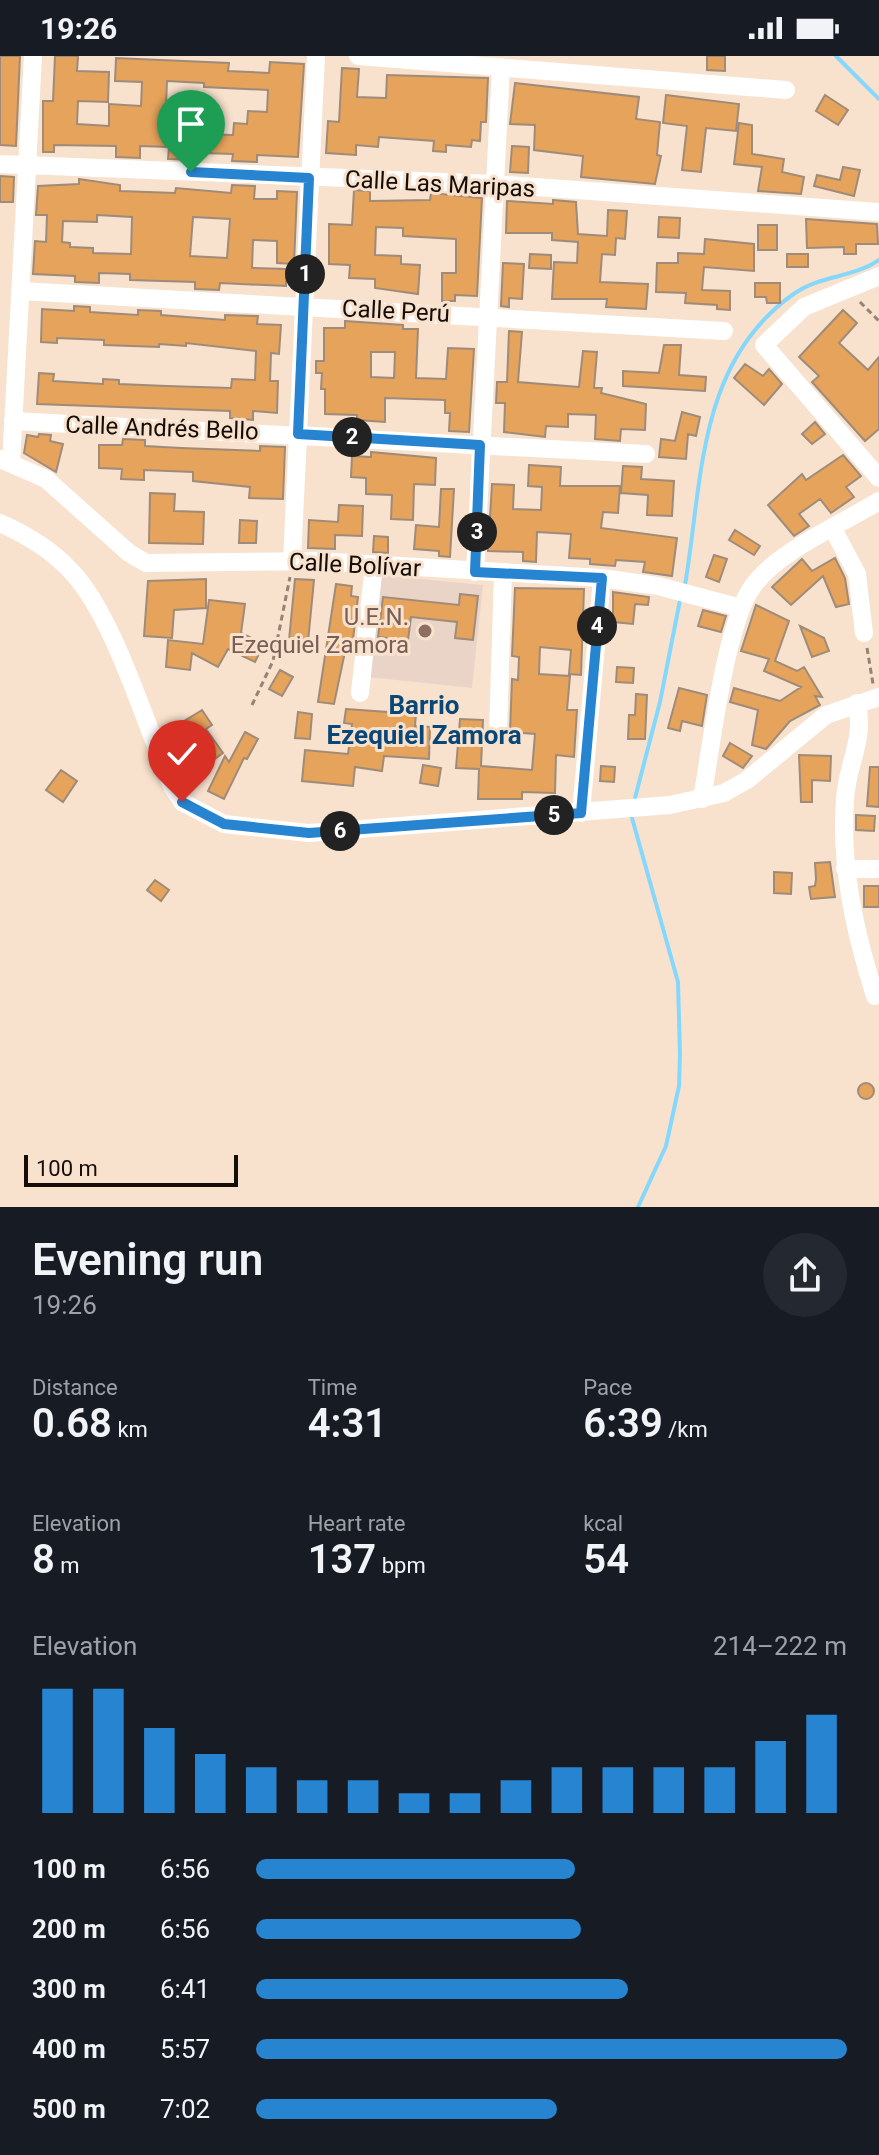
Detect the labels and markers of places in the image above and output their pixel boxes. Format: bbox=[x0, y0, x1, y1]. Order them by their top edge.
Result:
pin bbox=[157, 90, 225, 172]
pin: 1 bbox=[285, 254, 325, 294]
pin: 2 bbox=[332, 417, 372, 457]
pin: 3 bbox=[457, 512, 497, 552]
place label: U.E.N. Ezequiel Zamora bbox=[231, 603, 409, 659]
pin: 4 bbox=[577, 606, 617, 646]
marker: U.E.N. Ezequiel Zamora bbox=[416, 622, 434, 640]
pin bbox=[148, 720, 216, 802]
pin: 5 bbox=[534, 795, 574, 835]
pin: 6 bbox=[320, 811, 360, 851]

